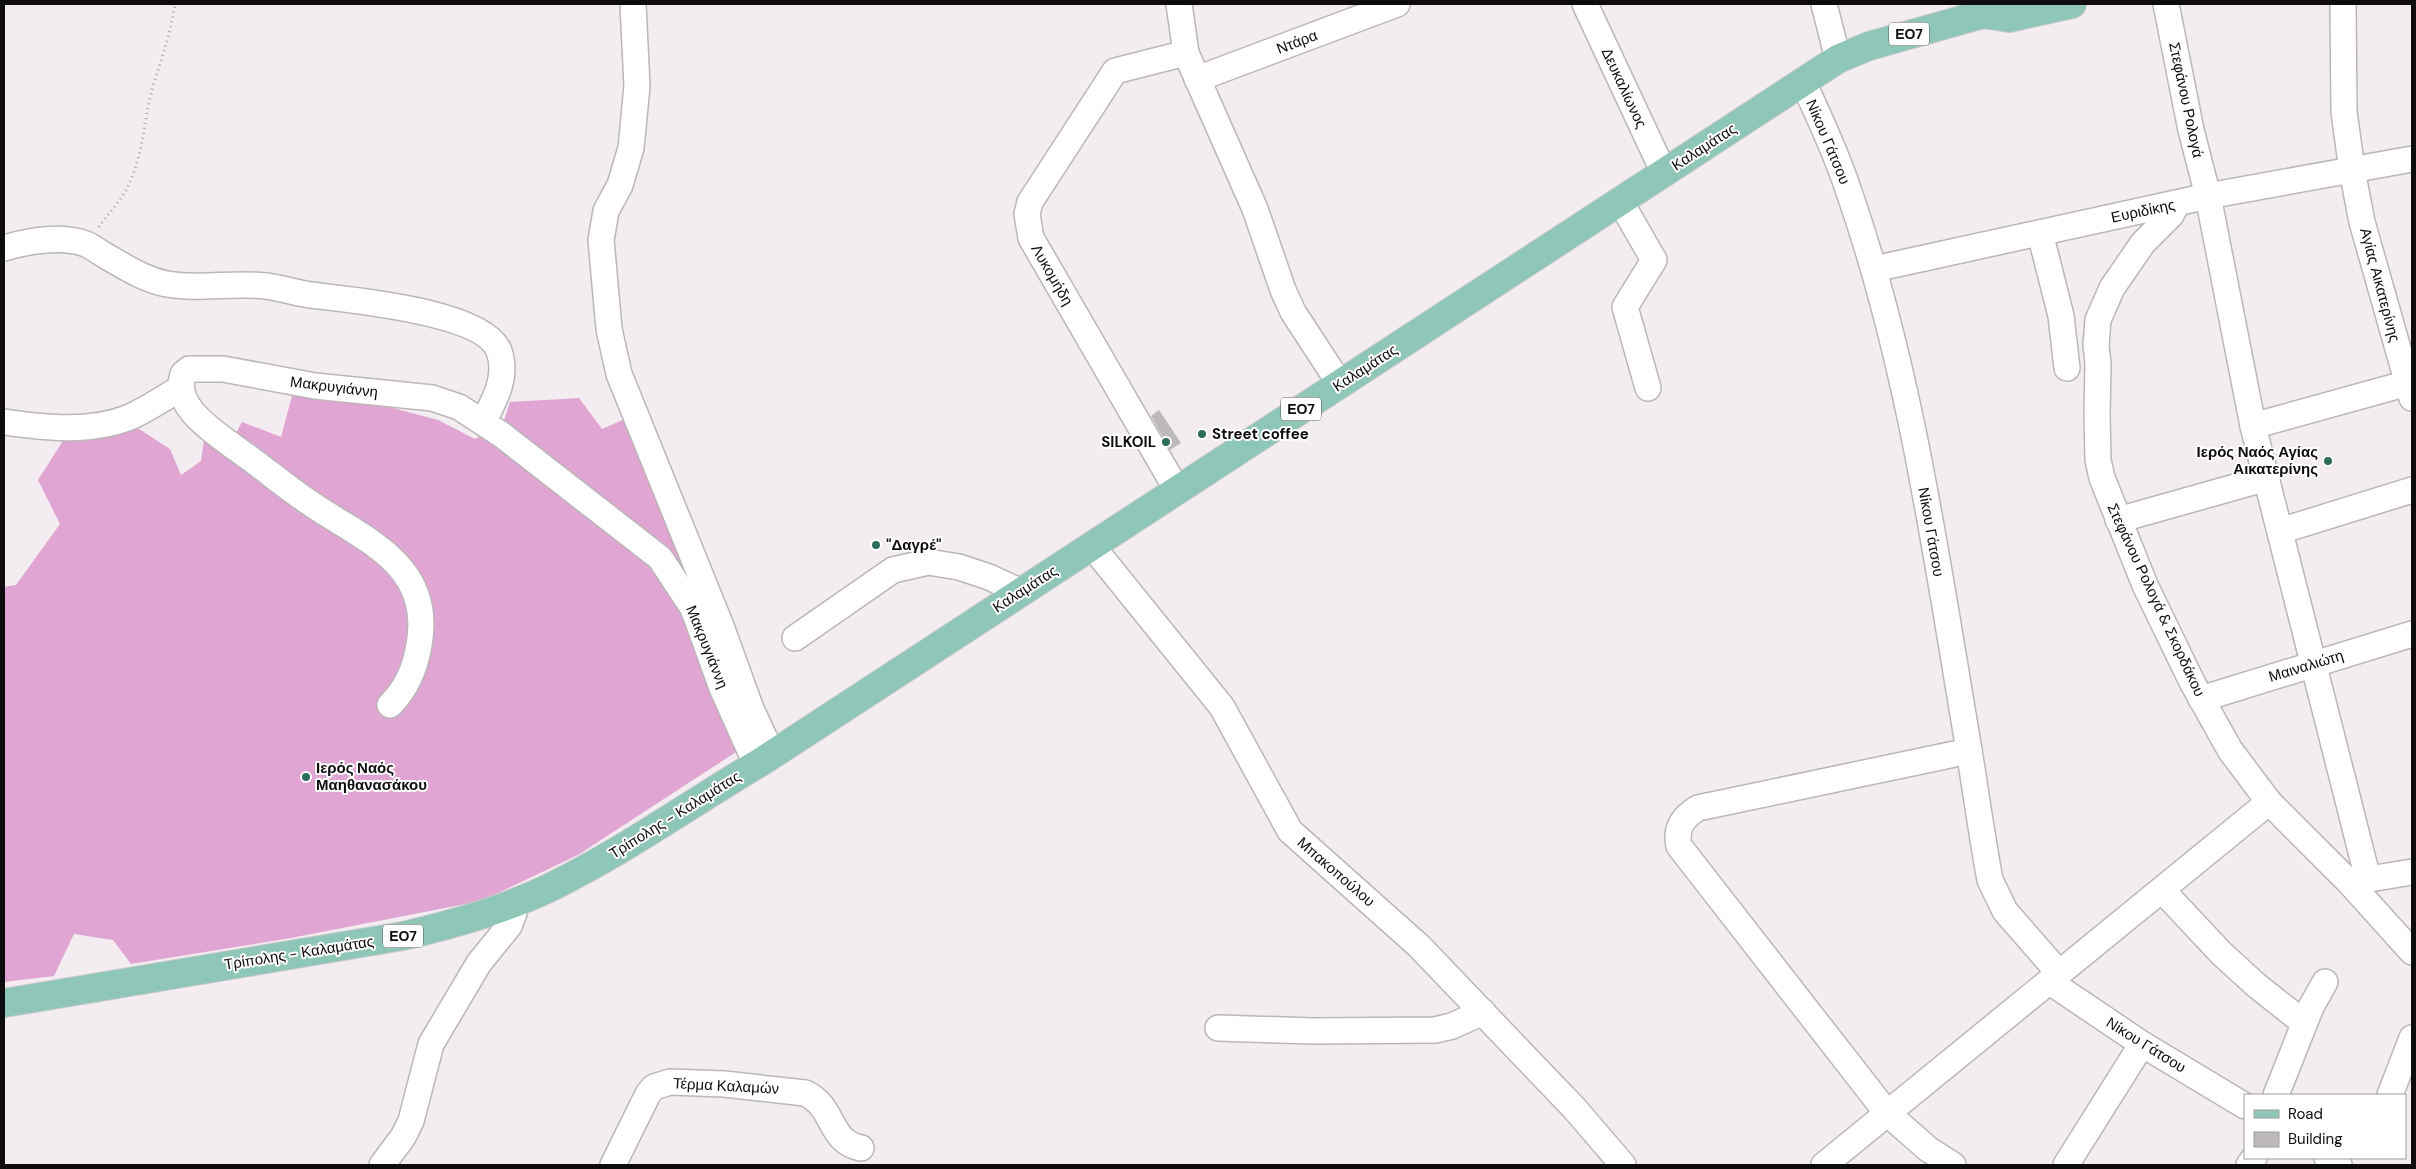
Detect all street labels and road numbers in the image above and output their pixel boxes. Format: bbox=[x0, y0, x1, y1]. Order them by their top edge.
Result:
road number: ΕΟ7 bbox=[1889, 22, 1929, 46]
street label: Ντάρα bbox=[1274, 25, 1321, 59]
street label: Στεφάνου Ρολογά bbox=[2164, 40, 2208, 160]
street label: Δευκαλίωνος bbox=[1597, 45, 1651, 131]
street label: Νίκου Γάτσου bbox=[1801, 96, 1855, 188]
street label: Καλαμάτας bbox=[1668, 119, 1740, 175]
street label: Ευριδίκης bbox=[2109, 194, 2177, 228]
street label: Αγίας Αικατερίνης bbox=[2355, 226, 2405, 344]
street label: Λυκομήδη bbox=[1026, 241, 1078, 309]
street label: Καλαμάτας bbox=[1329, 340, 1401, 396]
street label: Μακρυγιάννη bbox=[289, 372, 379, 402]
road number: ΕΟ7 bbox=[1281, 398, 1321, 420]
street label: Νίκου Γάτσου bbox=[1913, 486, 1949, 578]
street label: Στεφάνου Ρολογά & Σκορδάκου bbox=[2102, 500, 2210, 700]
street label: Καλαμάτας bbox=[989, 561, 1061, 617]
street label: Μακρυγιάννη bbox=[681, 602, 733, 692]
street label: Μαιναλιώτη bbox=[2266, 645, 2346, 687]
street label: Τρίπολης - Καλαμάτας bbox=[606, 766, 744, 864]
street label: Μπακοπούλου bbox=[1293, 833, 1379, 911]
road number: ΕΟ7 bbox=[383, 924, 423, 948]
street label: Τρίπολης - Καλαμάτας bbox=[223, 931, 375, 975]
street label: Νίκου Γάτσου bbox=[2102, 1013, 2190, 1077]
street label: Τέρμα Καλαμών bbox=[672, 1073, 780, 1099]

